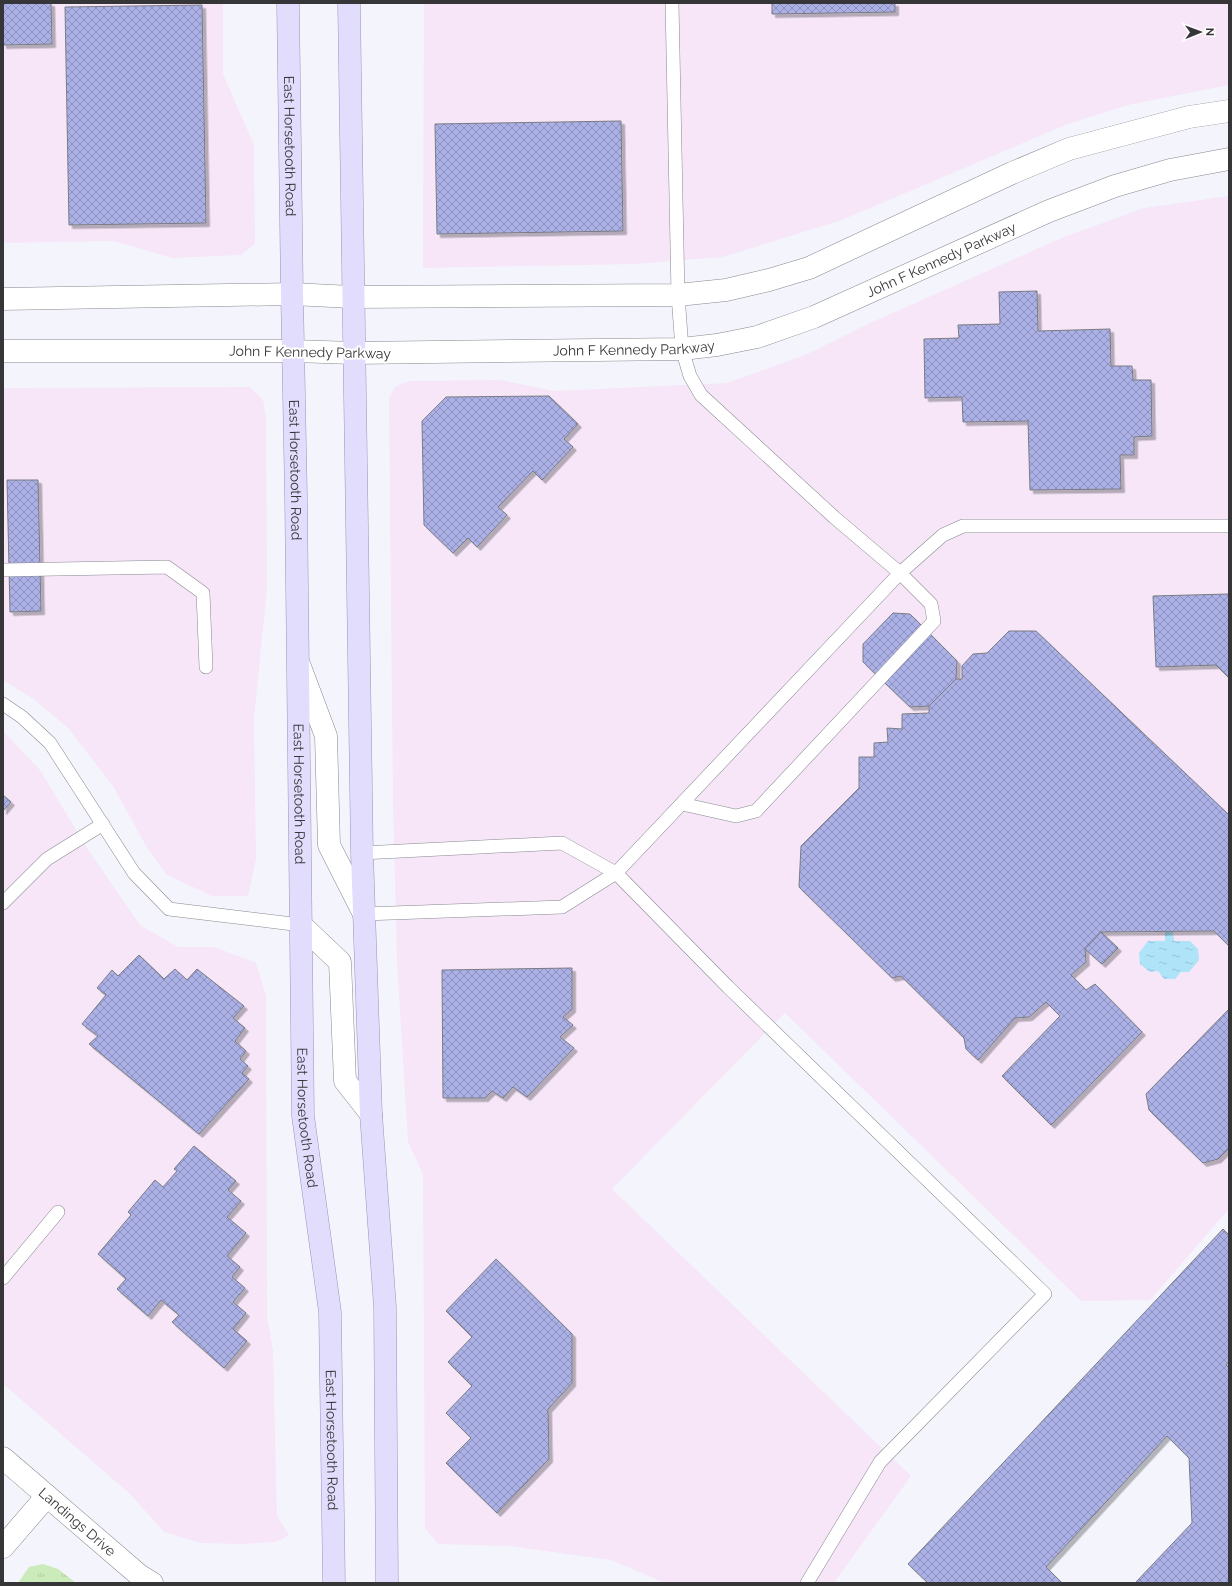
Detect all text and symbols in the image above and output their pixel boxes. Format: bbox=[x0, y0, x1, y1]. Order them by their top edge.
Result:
north arrow bbox=[1180, 12, 1220, 52]
text: N bbox=[1203, 28, 1216, 36]
street label: East Horsetooth Road bbox=[281, 75, 299, 217]
street label: John F Kennedy Parkway bbox=[864, 219, 1019, 300]
street label: John F Kennedy Parkway bbox=[553, 337, 716, 359]
street label: John F Kennedy Parkway bbox=[229, 343, 391, 361]
street label: East Horsetooth Road bbox=[286, 399, 304, 540]
street label: East Horsetooth Road bbox=[291, 723, 308, 864]
street label: East Horsetooth Road bbox=[294, 1047, 321, 1189]
street label: East Horsetooth Road bbox=[323, 1370, 341, 1511]
street label: Landings Drive bbox=[36, 1484, 119, 1559]

